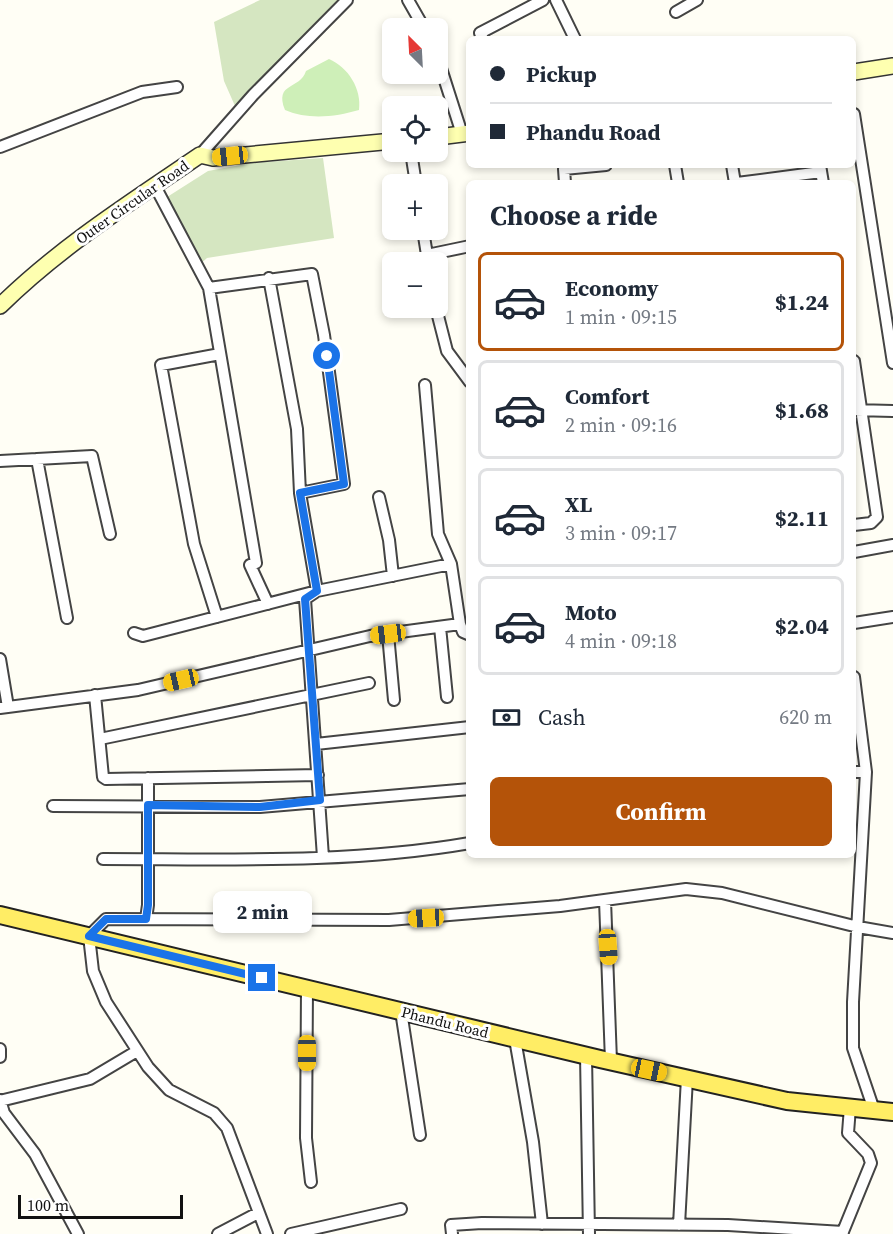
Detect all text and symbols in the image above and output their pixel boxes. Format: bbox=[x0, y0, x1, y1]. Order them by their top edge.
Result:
north arrow bbox=[382, 18, 448, 84]
map controls bbox=[382, 18, 448, 318]
text: Pickup bbox=[526, 59, 597, 89]
button: locate bbox=[382, 96, 448, 162]
text: Phandu Road bbox=[526, 117, 661, 147]
car bbox=[211, 145, 249, 167]
street label: Outer Circular Road bbox=[71, 155, 193, 249]
button: + bbox=[382, 174, 448, 240]
text: Choose a ride bbox=[490, 197, 658, 234]
button: − bbox=[382, 252, 448, 318]
text: Economy bbox=[565, 273, 659, 303]
icon: car bbox=[493, 275, 547, 329]
text: $1.24 bbox=[775, 287, 829, 317]
text: 1 min · 09:15 bbox=[565, 303, 677, 331]
route start bbox=[313, 342, 340, 369]
text: Comfort bbox=[565, 381, 649, 411]
icon: car bbox=[493, 383, 547, 437]
text: $1.68 bbox=[775, 395, 829, 425]
text: 2 min · 09:16 bbox=[565, 411, 677, 439]
text: XL bbox=[565, 489, 592, 519]
icon: car bbox=[493, 491, 547, 545]
text: $2.11 bbox=[775, 503, 829, 533]
text: 3 min · 09:17 bbox=[565, 519, 677, 547]
text: Moto bbox=[565, 597, 617, 627]
icon: car bbox=[493, 599, 547, 653]
text: $2.04 bbox=[775, 611, 829, 641]
car bbox=[369, 623, 407, 645]
text: 4 min · 09:18 bbox=[565, 627, 677, 655]
car bbox=[161, 667, 201, 693]
icon: cash bbox=[490, 701, 523, 734]
text: Cash bbox=[538, 702, 586, 732]
text: 620 m bbox=[779, 703, 832, 731]
button: Confirm bbox=[490, 777, 832, 846]
callout: 2 min bbox=[212, 891, 312, 933]
text: 2 min bbox=[237, 898, 288, 926]
car bbox=[408, 908, 444, 928]
car bbox=[598, 928, 618, 966]
route end bbox=[248, 964, 275, 991]
street label: Phandu Road bbox=[399, 1001, 491, 1043]
car bbox=[298, 1035, 316, 1071]
car bbox=[630, 1057, 668, 1083]
scale bar bbox=[18, 1192, 183, 1220]
text: 100 m bbox=[27, 1194, 69, 1216]

